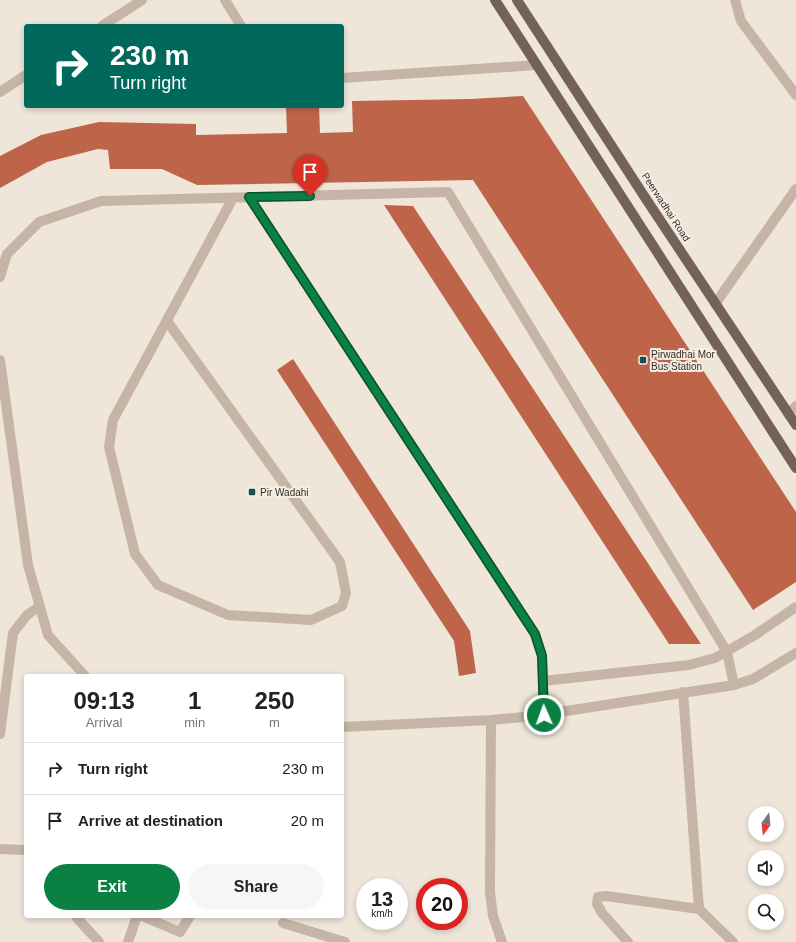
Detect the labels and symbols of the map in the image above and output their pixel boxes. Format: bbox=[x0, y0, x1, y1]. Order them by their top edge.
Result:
pin bbox=[293, 155, 327, 196]
street label: Peerwadhai Road bbox=[640, 171, 692, 243]
place label: Pirwadhai Mor Bus Station bbox=[651, 349, 716, 372]
marker: Pirwadhai Mor Bus Station bbox=[638, 355, 648, 365]
marker: Pir Wadahi bbox=[247, 487, 257, 497]
place label: Pir Wadahi bbox=[260, 487, 309, 498]
position arrow bbox=[523, 694, 565, 736]
north arrow bbox=[748, 806, 784, 842]
speed limit sign: 20 bbox=[416, 878, 468, 930]

